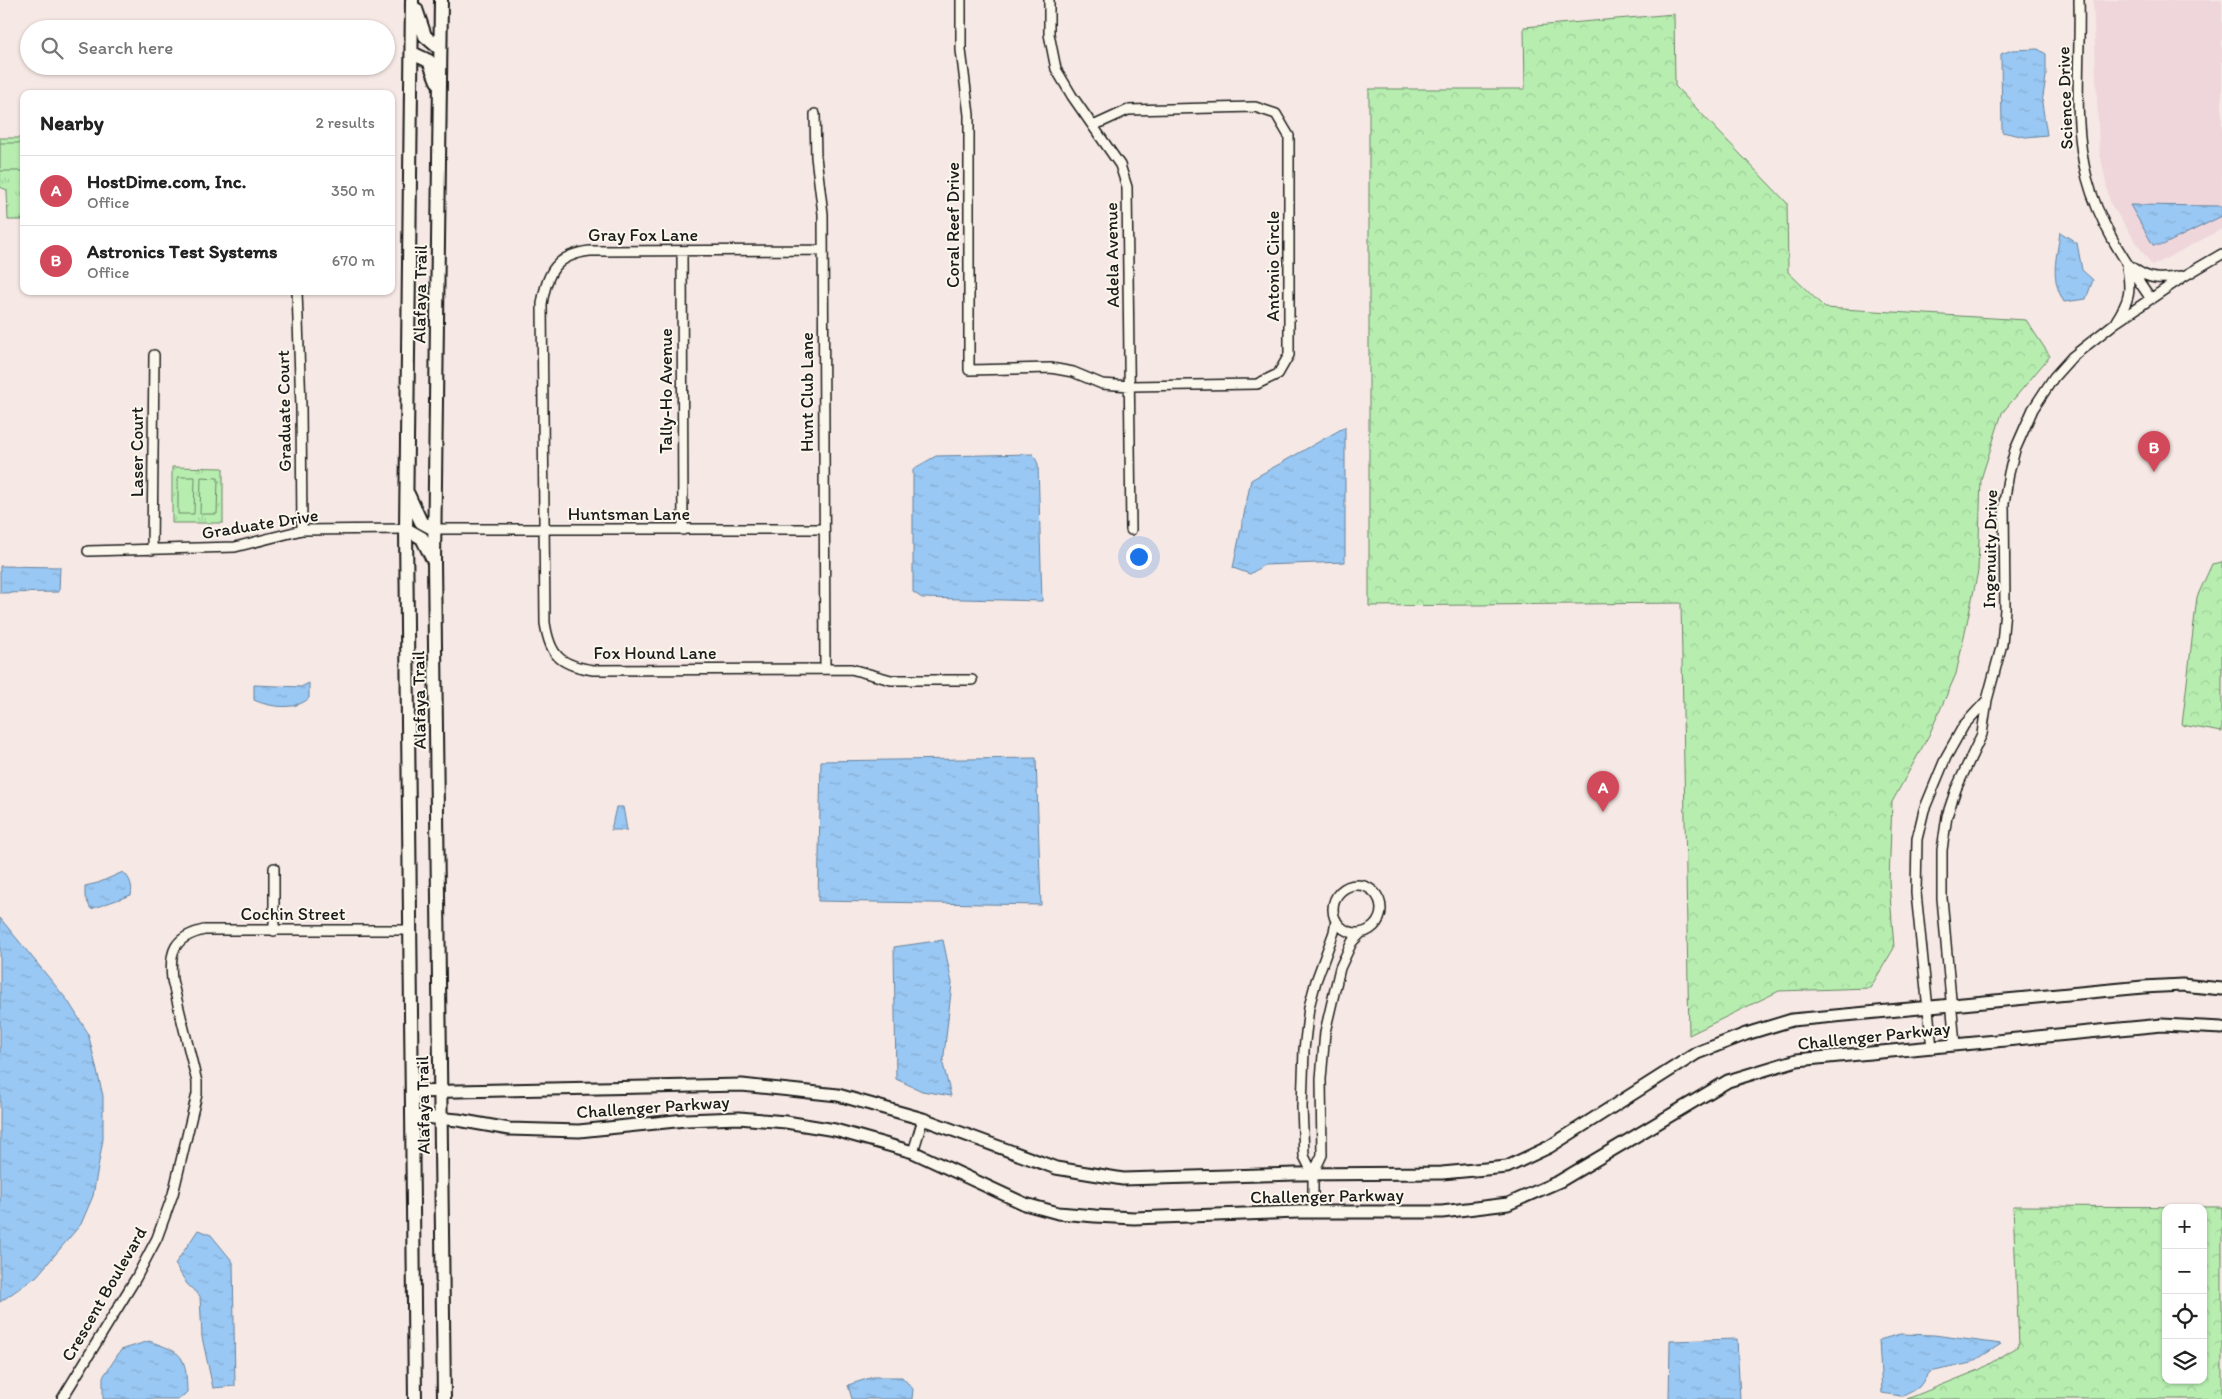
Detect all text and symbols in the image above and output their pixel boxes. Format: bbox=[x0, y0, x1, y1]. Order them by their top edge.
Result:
search box bbox=[20, 20, 395, 75]
icon: search bbox=[38, 34, 66, 62]
text: Search here bbox=[78, 36, 173, 59]
street label: Science Drive bbox=[2052, 46, 2078, 150]
text: Nearby bbox=[40, 110, 104, 135]
text: 2 results bbox=[315, 113, 375, 132]
street label: Coral Reef Drive bbox=[942, 162, 964, 288]
text: HostDime.com, Inc. bbox=[87, 170, 246, 193]
text: A bbox=[51, 181, 61, 200]
text: 350 m bbox=[331, 181, 375, 200]
text: Office bbox=[87, 193, 129, 212]
street label: Adela Avenue bbox=[1100, 202, 1124, 308]
street label: Antonio Circle bbox=[1262, 211, 1284, 321]
street label: Gray Fox Lane bbox=[588, 224, 698, 246]
text: Astronics Test Systems bbox=[87, 240, 277, 263]
street label: Alafaya Trail bbox=[408, 245, 432, 343]
text: B bbox=[51, 251, 61, 270]
text: 670 m bbox=[332, 251, 375, 270]
text: Office bbox=[87, 263, 129, 282]
street label: Tally-Ho Avenue bbox=[655, 328, 677, 454]
street label: Hunt Club Lane bbox=[796, 332, 818, 452]
street label: Graduate Court bbox=[272, 350, 296, 472]
street label: Laser Court bbox=[126, 407, 148, 497]
pin: B bbox=[2138, 431, 2170, 472]
street label: Ingenuity Drive bbox=[1978, 489, 2002, 609]
street label: Huntsman Lane bbox=[568, 503, 690, 525]
street label: Graduate Drive bbox=[200, 504, 320, 544]
your location bbox=[1126, 544, 1152, 570]
street label: Fox Hound Lane bbox=[593, 642, 717, 664]
street label: Alafaya Trail bbox=[407, 651, 431, 749]
pin: A bbox=[1587, 771, 1619, 812]
street label: Cochin Street bbox=[241, 903, 346, 925]
street label: Challenger Parkway bbox=[1797, 1017, 1952, 1055]
street label: Alafaya Trail bbox=[411, 1056, 435, 1154]
street label: Challenger Parkway bbox=[576, 1091, 731, 1123]
street label: Challenger Parkway bbox=[1250, 1184, 1404, 1208]
map controls bbox=[2162, 1204, 2207, 1384]
button: + bbox=[2162, 1204, 2207, 1249]
street label: Crescent Boulevard bbox=[57, 1223, 152, 1365]
button: − bbox=[2162, 1249, 2207, 1294]
button: locate bbox=[2162, 1294, 2207, 1339]
button: layers bbox=[2162, 1339, 2207, 1384]

